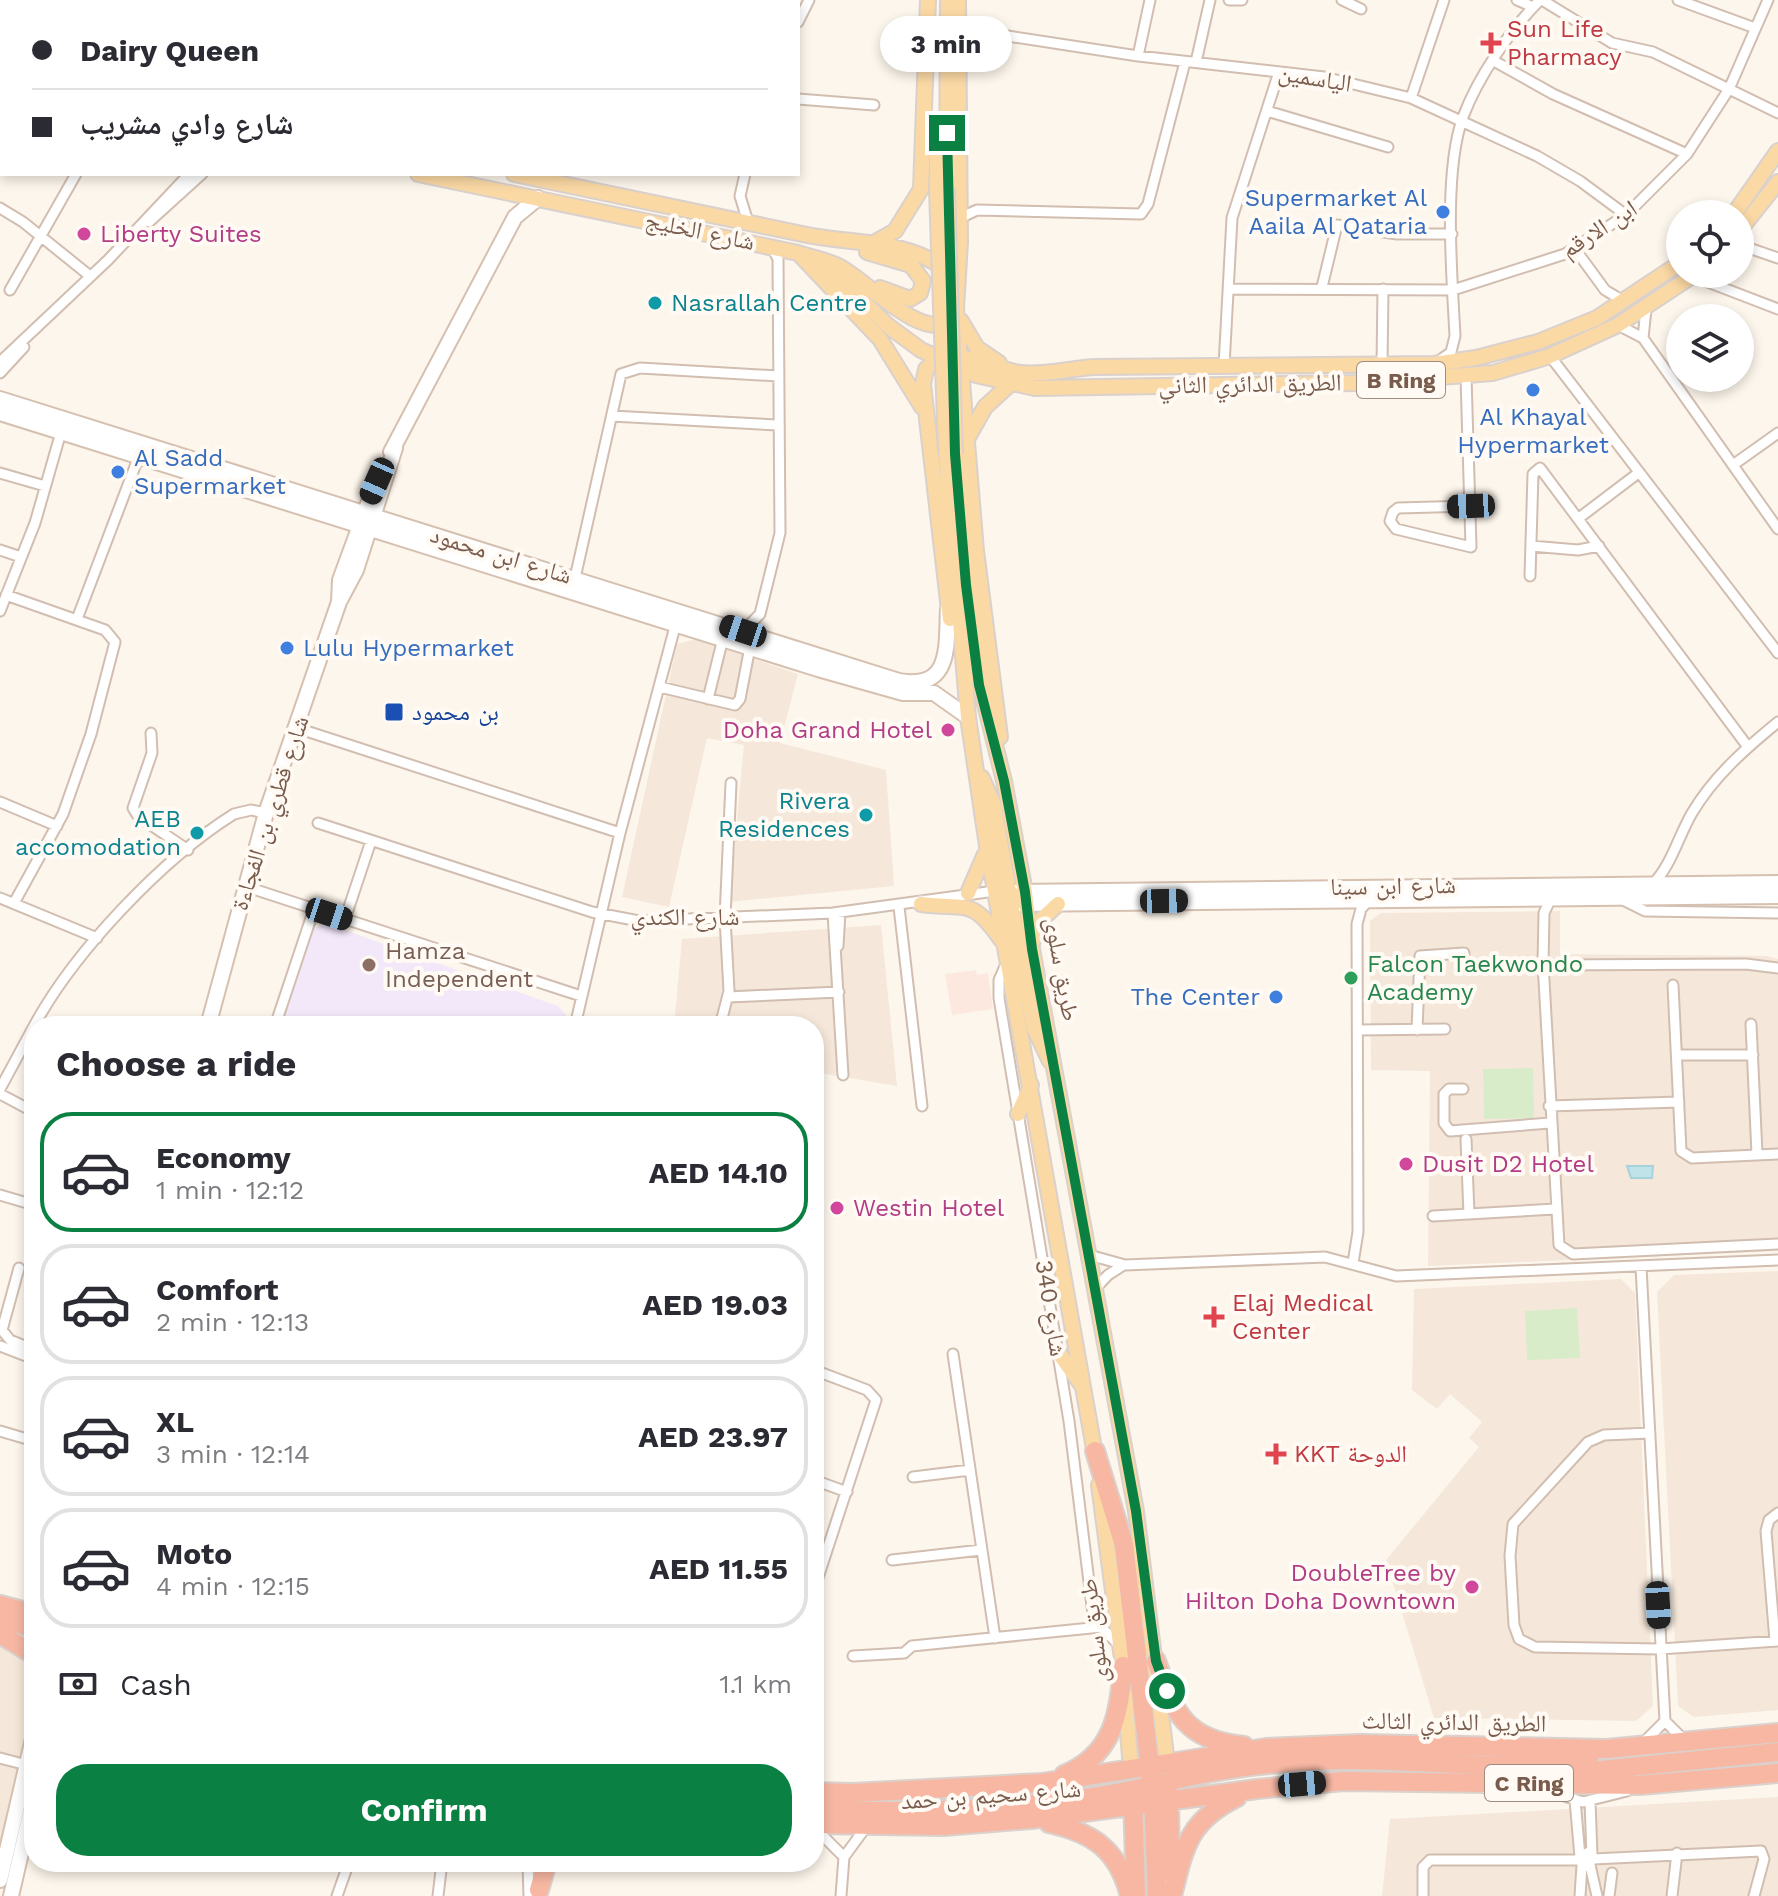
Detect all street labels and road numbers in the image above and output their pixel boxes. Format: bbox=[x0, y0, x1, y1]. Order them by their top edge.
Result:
street label: الياسمين bbox=[1276, 58, 1354, 98]
street label: ابن الارقم bbox=[1556, 194, 1643, 265]
street label: شارع الخليج bbox=[643, 206, 757, 257]
road number: B Ring bbox=[1357, 362, 1445, 398]
street label: الطريق الدائري الثاني bbox=[1158, 368, 1342, 405]
street label: شارع ابن محمود bbox=[427, 520, 575, 591]
street label: شارع قطري بن الفجاءة bbox=[225, 712, 320, 915]
street label: شارع ابن سينا bbox=[1330, 871, 1456, 902]
street label: شارع الكندي bbox=[631, 903, 739, 936]
street label: طريق سلوى bbox=[1039, 915, 1085, 1023]
street label: شارع 340 bbox=[1029, 1258, 1072, 1358]
street label: طريق سلوى bbox=[1074, 1577, 1114, 1685]
street label: الطريق الدائري الثالث bbox=[1361, 1706, 1547, 1743]
road number: C Ring bbox=[1485, 1765, 1573, 1801]
street label: شارع سحيم بن حمد bbox=[900, 1775, 1082, 1817]

